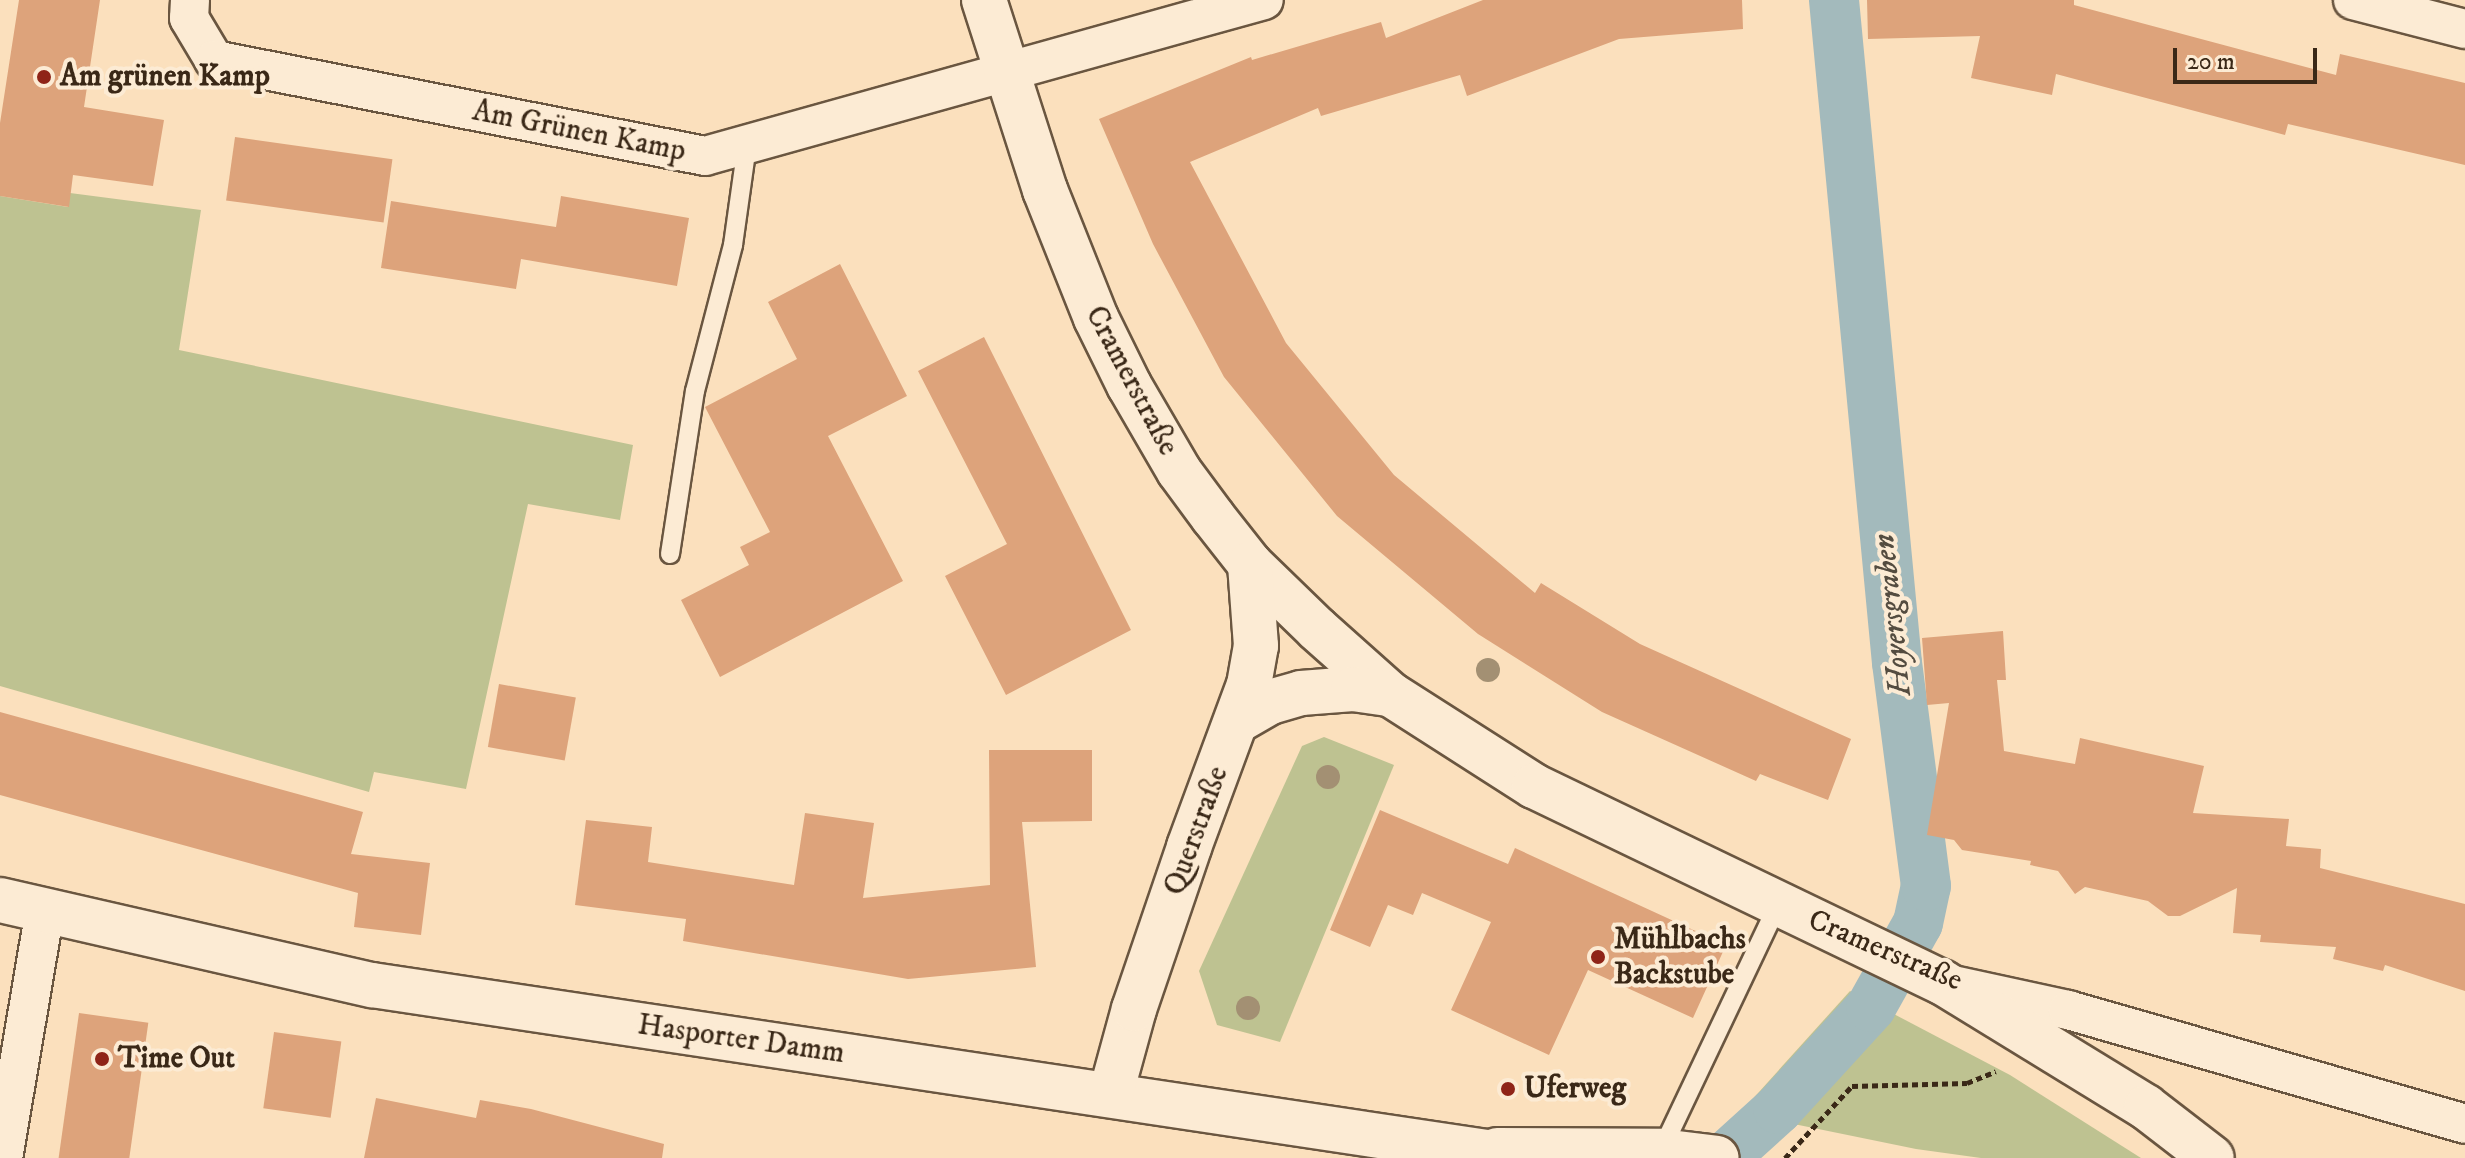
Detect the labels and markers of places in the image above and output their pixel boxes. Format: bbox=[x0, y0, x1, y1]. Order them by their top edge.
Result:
place label: Am grünen Kamp bbox=[60, 59, 270, 95]
marker: Am grünen Kamp bbox=[35, 68, 53, 86]
place label: Mühlbachs Backstube bbox=[1614, 922, 1746, 992]
marker: Mühlbachs Backstube bbox=[1589, 948, 1607, 966]
place label: Time Out bbox=[118, 1041, 235, 1077]
marker: Time Out bbox=[93, 1050, 111, 1068]
place label: Uferweg bbox=[1524, 1071, 1626, 1107]
marker: Uferweg bbox=[1499, 1080, 1517, 1098]

